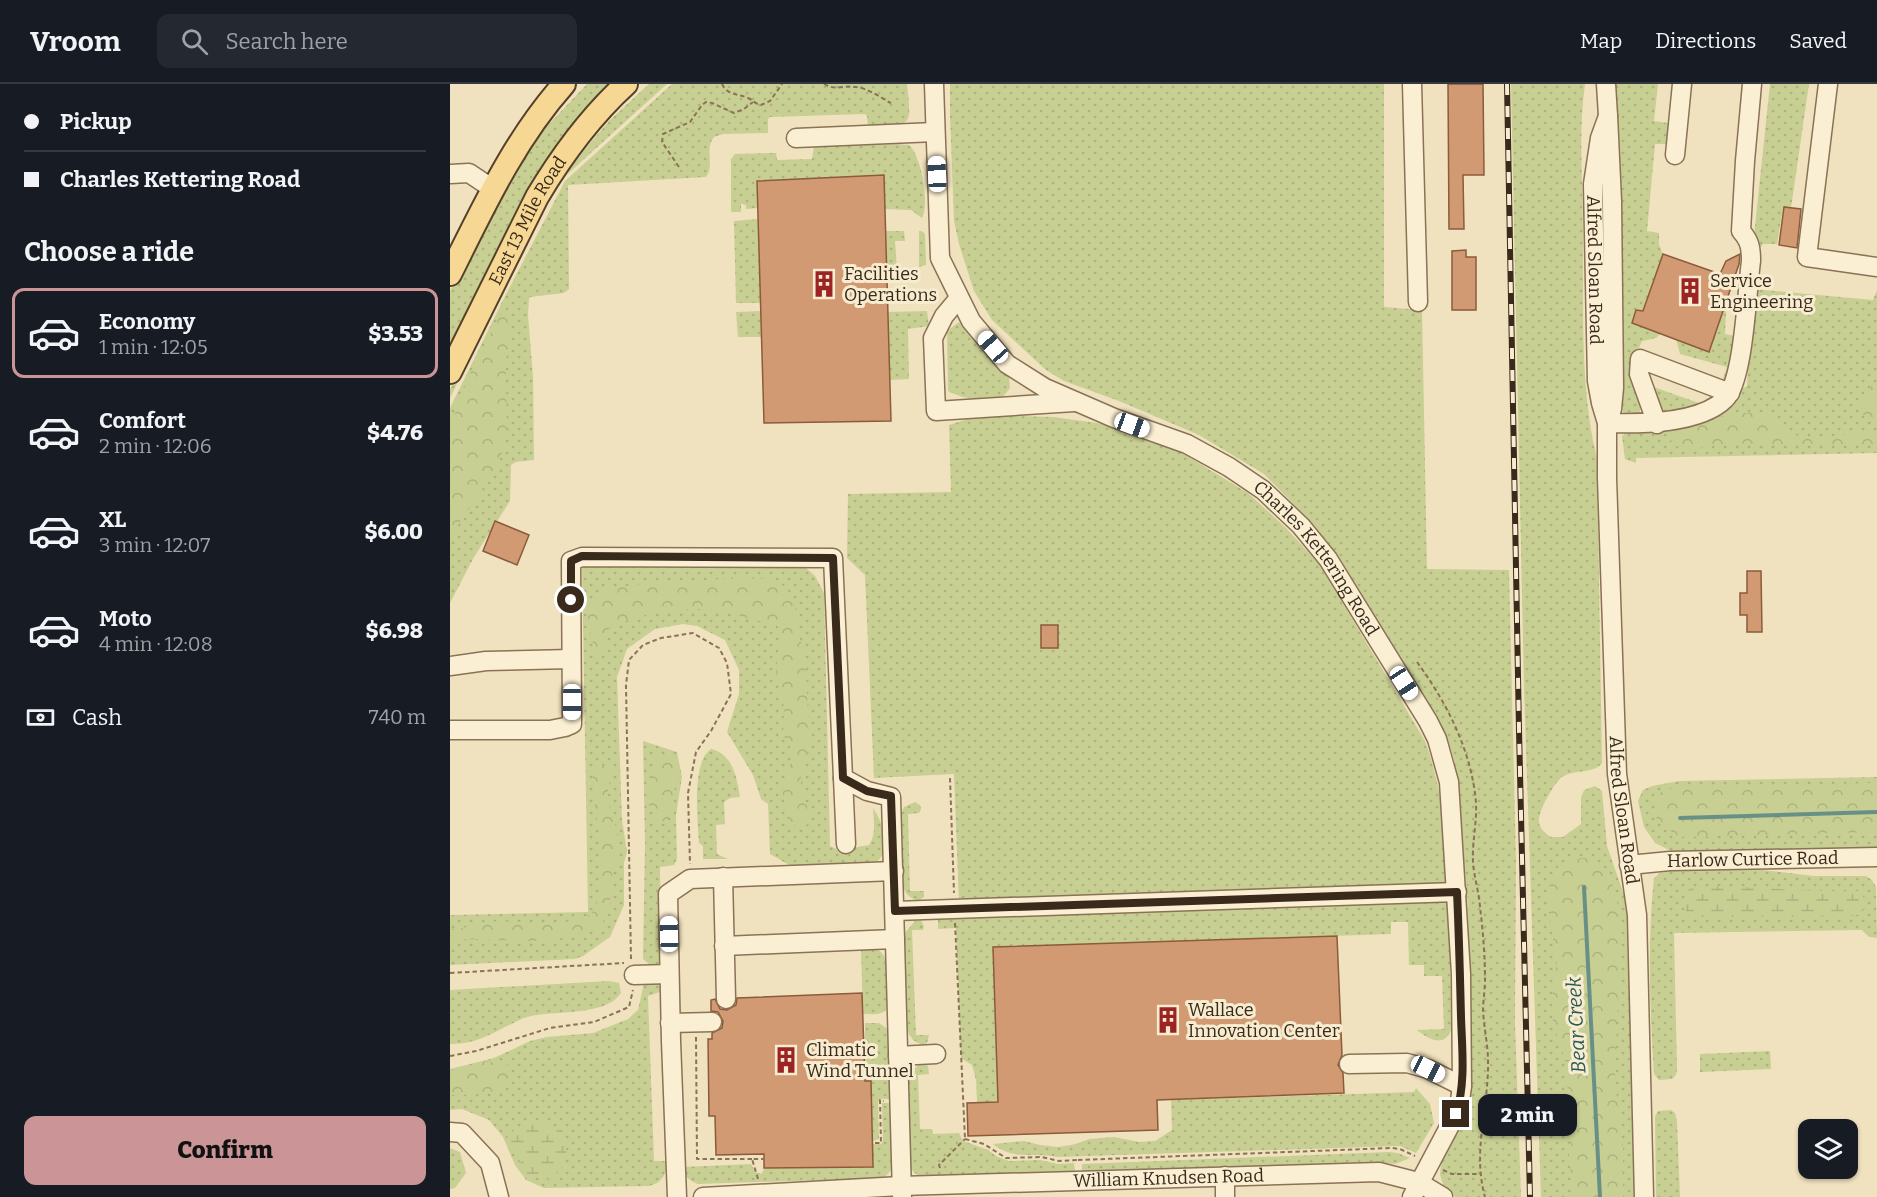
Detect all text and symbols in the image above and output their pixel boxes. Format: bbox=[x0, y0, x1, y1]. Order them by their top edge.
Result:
search box bbox=[157, 14, 577, 68]
text: Vroom bbox=[30, 25, 121, 58]
icon: search bbox=[178, 25, 211, 58]
text: Search here bbox=[226, 28, 348, 55]
text: Map bbox=[1580, 28, 1622, 54]
text: Directions bbox=[1655, 28, 1756, 54]
text: Saved bbox=[1789, 28, 1847, 54]
text: Pickup bbox=[60, 108, 132, 135]
street label: East 13 Mile Road bbox=[484, 152, 571, 289]
car bbox=[927, 156, 947, 192]
text: Charles Kettering Road bbox=[60, 166, 300, 193]
street label: Alfred Sloan Road bbox=[1582, 195, 1607, 345]
text: Choose a ride bbox=[24, 236, 194, 268]
place label: Facilities Operations bbox=[844, 263, 937, 306]
building icon: Facilities Operations bbox=[809, 269, 839, 299]
place label: Service Engineering bbox=[1710, 270, 1813, 313]
building icon: Service Engineering bbox=[1675, 276, 1705, 306]
icon: car bbox=[27, 306, 81, 360]
text: Economy bbox=[99, 308, 195, 335]
text: $3.53 bbox=[368, 320, 423, 347]
car bbox=[974, 328, 1012, 366]
text: 1 min · 12:05 bbox=[99, 335, 208, 359]
icon: car bbox=[27, 405, 81, 459]
text: Comfort bbox=[99, 407, 186, 434]
car bbox=[1112, 410, 1152, 440]
text: $4.76 bbox=[367, 419, 423, 446]
text: 2 min · 12:06 bbox=[99, 434, 212, 458]
street label: Charles Kettering Road bbox=[1249, 476, 1384, 640]
icon: car bbox=[27, 504, 81, 558]
text: XL bbox=[99, 506, 126, 533]
text: $6.00 bbox=[364, 518, 423, 545]
text: 3 min · 12:07 bbox=[99, 533, 210, 557]
route start bbox=[557, 586, 584, 613]
icon: car bbox=[27, 603, 81, 657]
text: Moto bbox=[99, 605, 152, 632]
text: $6.98 bbox=[366, 617, 423, 644]
text: 4 min · 12:08 bbox=[99, 632, 213, 656]
car bbox=[1387, 663, 1421, 703]
car bbox=[563, 684, 581, 720]
icon: cash bbox=[24, 701, 57, 734]
text: Cash bbox=[72, 704, 122, 731]
text: 740 m bbox=[369, 705, 426, 729]
street label: Alfred Sloan Road bbox=[1605, 735, 1644, 886]
street label: Harlow Curtice Road bbox=[1667, 847, 1839, 872]
car bbox=[660, 916, 678, 952]
water label: Bear Creek bbox=[1561, 976, 1591, 1074]
place label: Wallace Innovation Center bbox=[1188, 999, 1340, 1042]
building icon: Wallace Innovation Center bbox=[1153, 1005, 1183, 1035]
place label: Climatic Wind Tunnel bbox=[806, 1039, 914, 1082]
building icon: Climatic Wind Tunnel bbox=[771, 1045, 801, 1075]
car bbox=[1408, 1053, 1448, 1085]
callout: 2 min bbox=[1477, 1093, 1576, 1135]
route end bbox=[1442, 1100, 1469, 1127]
text: 2 min bbox=[1501, 1103, 1554, 1127]
button: Confirm bbox=[24, 1116, 426, 1185]
map controls bbox=[1798, 1119, 1858, 1179]
button: layers bbox=[1798, 1119, 1858, 1179]
street label: William Knudsen Road bbox=[1073, 1164, 1265, 1192]

